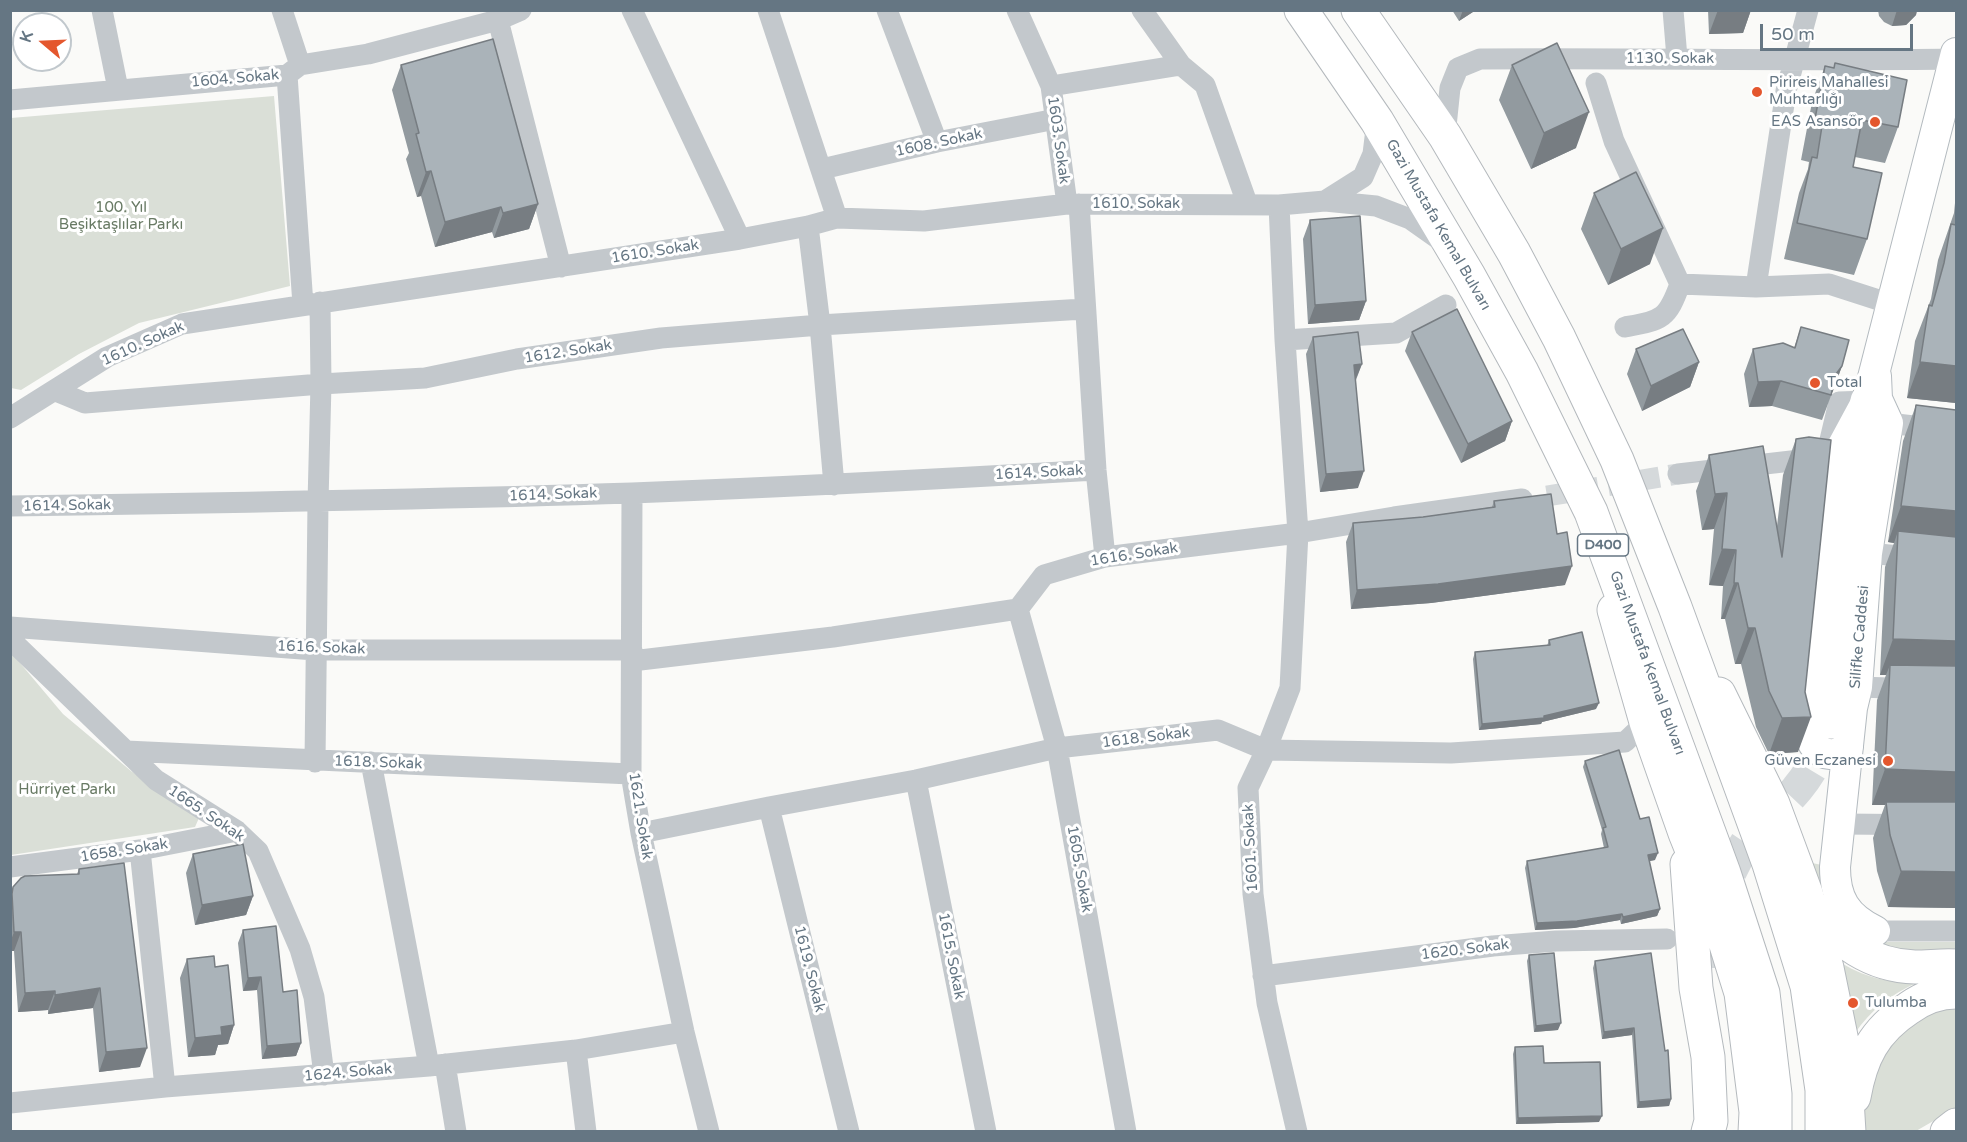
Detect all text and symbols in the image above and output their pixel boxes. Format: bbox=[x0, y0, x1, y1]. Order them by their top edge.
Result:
north arrow bbox=[12, 12, 72, 72]
scale bar bbox=[1763, 12, 1916, 50]
text: 50 m bbox=[1771, 23, 1815, 45]
text: K bbox=[16, 28, 38, 45]
street label: 1130. Sokak bbox=[1626, 50, 1714, 68]
street label: 1604. Sokak bbox=[190, 66, 280, 92]
place label: Pirireis Mahallesi Muhtarlığı bbox=[1769, 74, 1888, 109]
marker: Pirireis Mahallesi Muhtarlığı bbox=[1750, 85, 1764, 99]
street label: 1603. Sokak bbox=[1043, 95, 1073, 185]
place label: EAS Asansör bbox=[1771, 113, 1863, 131]
marker: EAS Asansör bbox=[1868, 115, 1882, 129]
street label: 1608. Sokak bbox=[894, 125, 984, 161]
street label: Gazi Mustafa Kemal Bulvarı bbox=[1382, 136, 1494, 314]
street label: 1610. Sokak bbox=[1092, 195, 1180, 213]
park label: 100. Yıl Beşiktaşlılar Parkı bbox=[59, 199, 183, 234]
street label: 1610. Sokak bbox=[610, 236, 700, 268]
street label: 1610. Sokak bbox=[99, 318, 187, 370]
street label: 1612. Sokak bbox=[523, 336, 613, 368]
place label: Total bbox=[1827, 374, 1862, 392]
marker: Total bbox=[1808, 376, 1822, 390]
street label: 1614. Sokak bbox=[994, 462, 1084, 484]
street label: 1614. Sokak bbox=[508, 484, 598, 506]
street label: 1614. Sokak bbox=[23, 496, 111, 516]
road number: D400 bbox=[1578, 534, 1628, 556]
street label: 1616. Sokak bbox=[1089, 539, 1179, 571]
street label: Gazi Mustafa Kemal Bulvarı bbox=[1605, 569, 1689, 757]
street label: Silifke Caddesi bbox=[1847, 585, 1873, 689]
street label: 1616. Sokak bbox=[276, 637, 366, 659]
street label: 1618. Sokak bbox=[1101, 724, 1191, 752]
street label: 1618. Sokak bbox=[333, 752, 423, 774]
place label: Güven Eczanesi bbox=[1764, 752, 1876, 770]
marker: Güven Eczanesi bbox=[1881, 754, 1895, 768]
street label: 1621. Sokak bbox=[624, 771, 656, 861]
park label: Hürriyet Parkı bbox=[18, 781, 116, 799]
street label: 1665. Sokak bbox=[164, 782, 248, 846]
street label: 1601. Sokak bbox=[1240, 803, 1262, 893]
street label: 1605. Sokak bbox=[1062, 824, 1096, 914]
street label: 1658. Sokak bbox=[79, 835, 169, 867]
street label: 1615. Sokak bbox=[934, 911, 968, 1001]
street label: 1619. Sokak bbox=[790, 924, 828, 1014]
street label: 1620. Sokak bbox=[1420, 936, 1510, 964]
place label: Tulumba bbox=[1865, 994, 1927, 1012]
marker: Tulumba bbox=[1846, 996, 1860, 1010]
street label: 1624. Sokak bbox=[303, 1060, 393, 1086]

